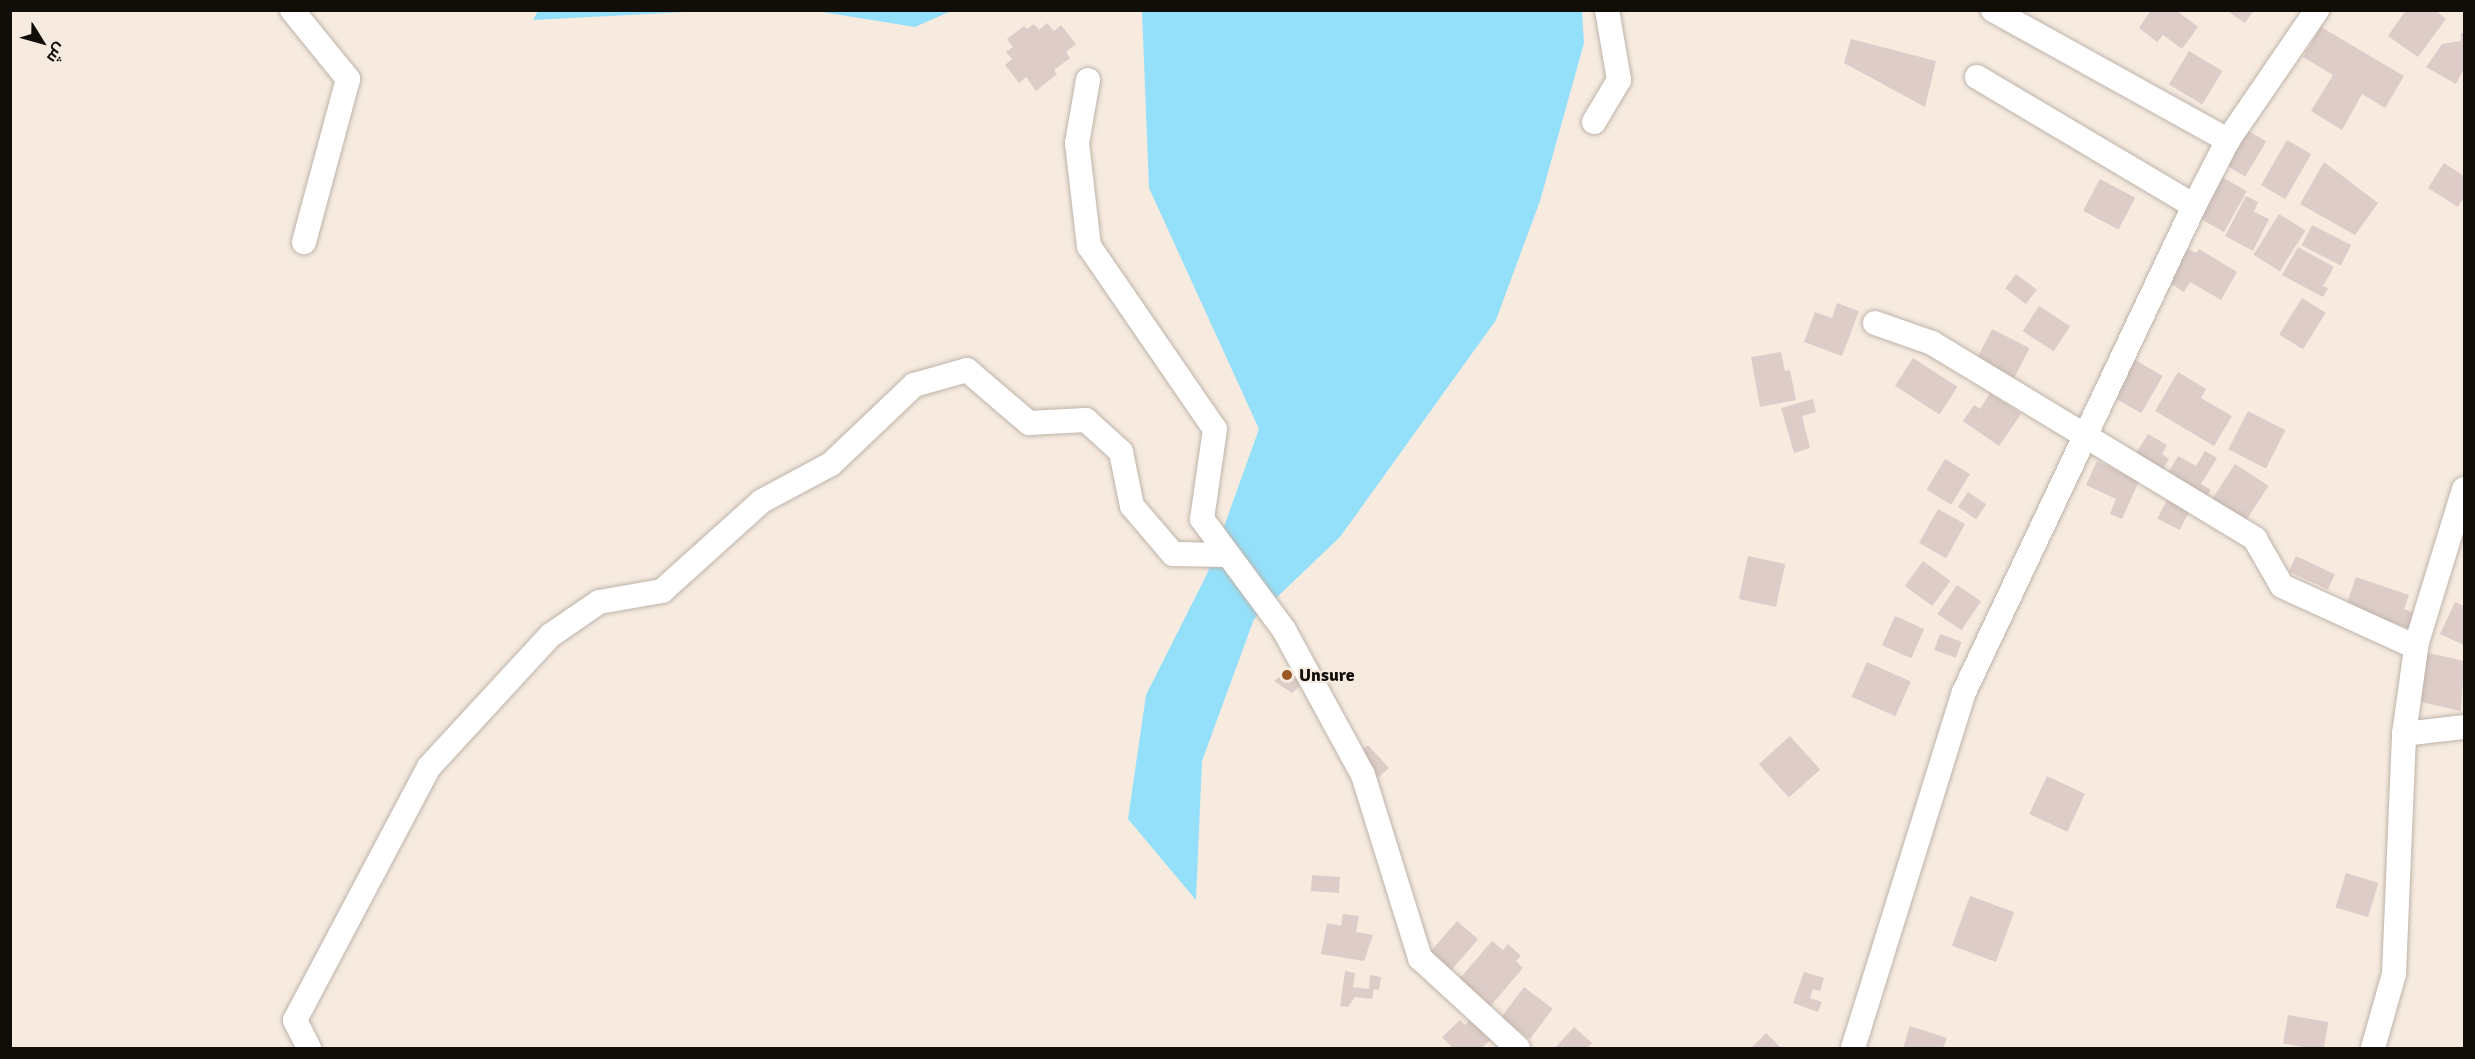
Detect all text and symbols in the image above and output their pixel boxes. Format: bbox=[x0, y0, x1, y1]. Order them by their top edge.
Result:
north arrow bbox=[12, 12, 72, 72]
text: ش bbox=[42, 39, 71, 67]
place label: Unsure bbox=[1299, 664, 1355, 686]
marker: Unsure bbox=[1280, 668, 1294, 682]

